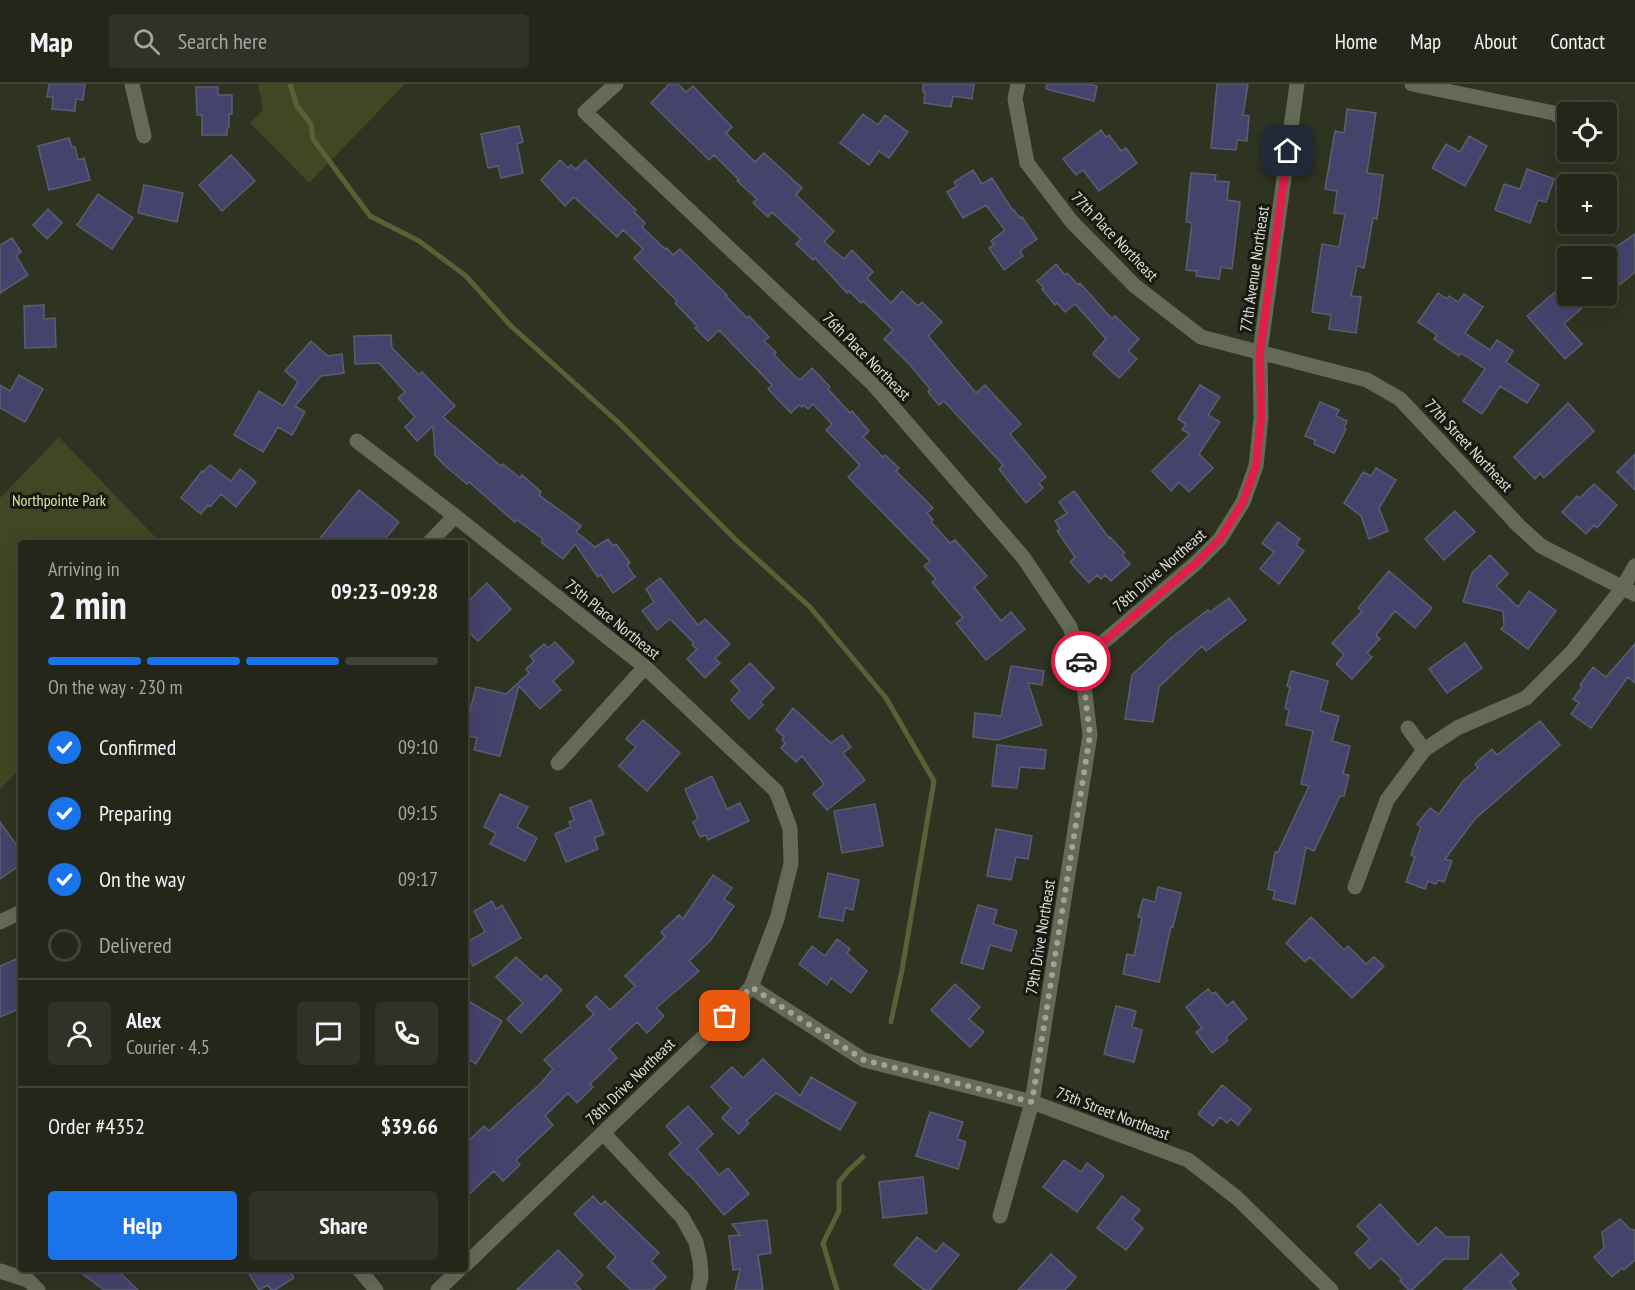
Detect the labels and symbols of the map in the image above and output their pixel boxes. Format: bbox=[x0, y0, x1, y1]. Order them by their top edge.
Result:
pin bbox=[1262, 125, 1313, 176]
street label: 77th Place Northeast bbox=[1067, 187, 1163, 285]
street label: 77th Avenue Northeast bbox=[1235, 204, 1273, 333]
street label: 76th Place Northeast bbox=[819, 308, 916, 405]
street label: 77th Street Northeast bbox=[1421, 394, 1518, 496]
park label: Northpointe Park bbox=[12, 490, 107, 510]
street label: 78th Drive Northeast bbox=[1109, 524, 1210, 616]
street label: 75th Place Northeast bbox=[561, 575, 665, 664]
courier bbox=[1051, 631, 1111, 691]
street label: 79th Drive Northeast bbox=[1021, 877, 1059, 996]
pin bbox=[699, 990, 750, 1041]
street label: 78th Drive Northeast bbox=[581, 1033, 679, 1129]
street label: 75th Street Northeast bbox=[1053, 1082, 1173, 1144]

